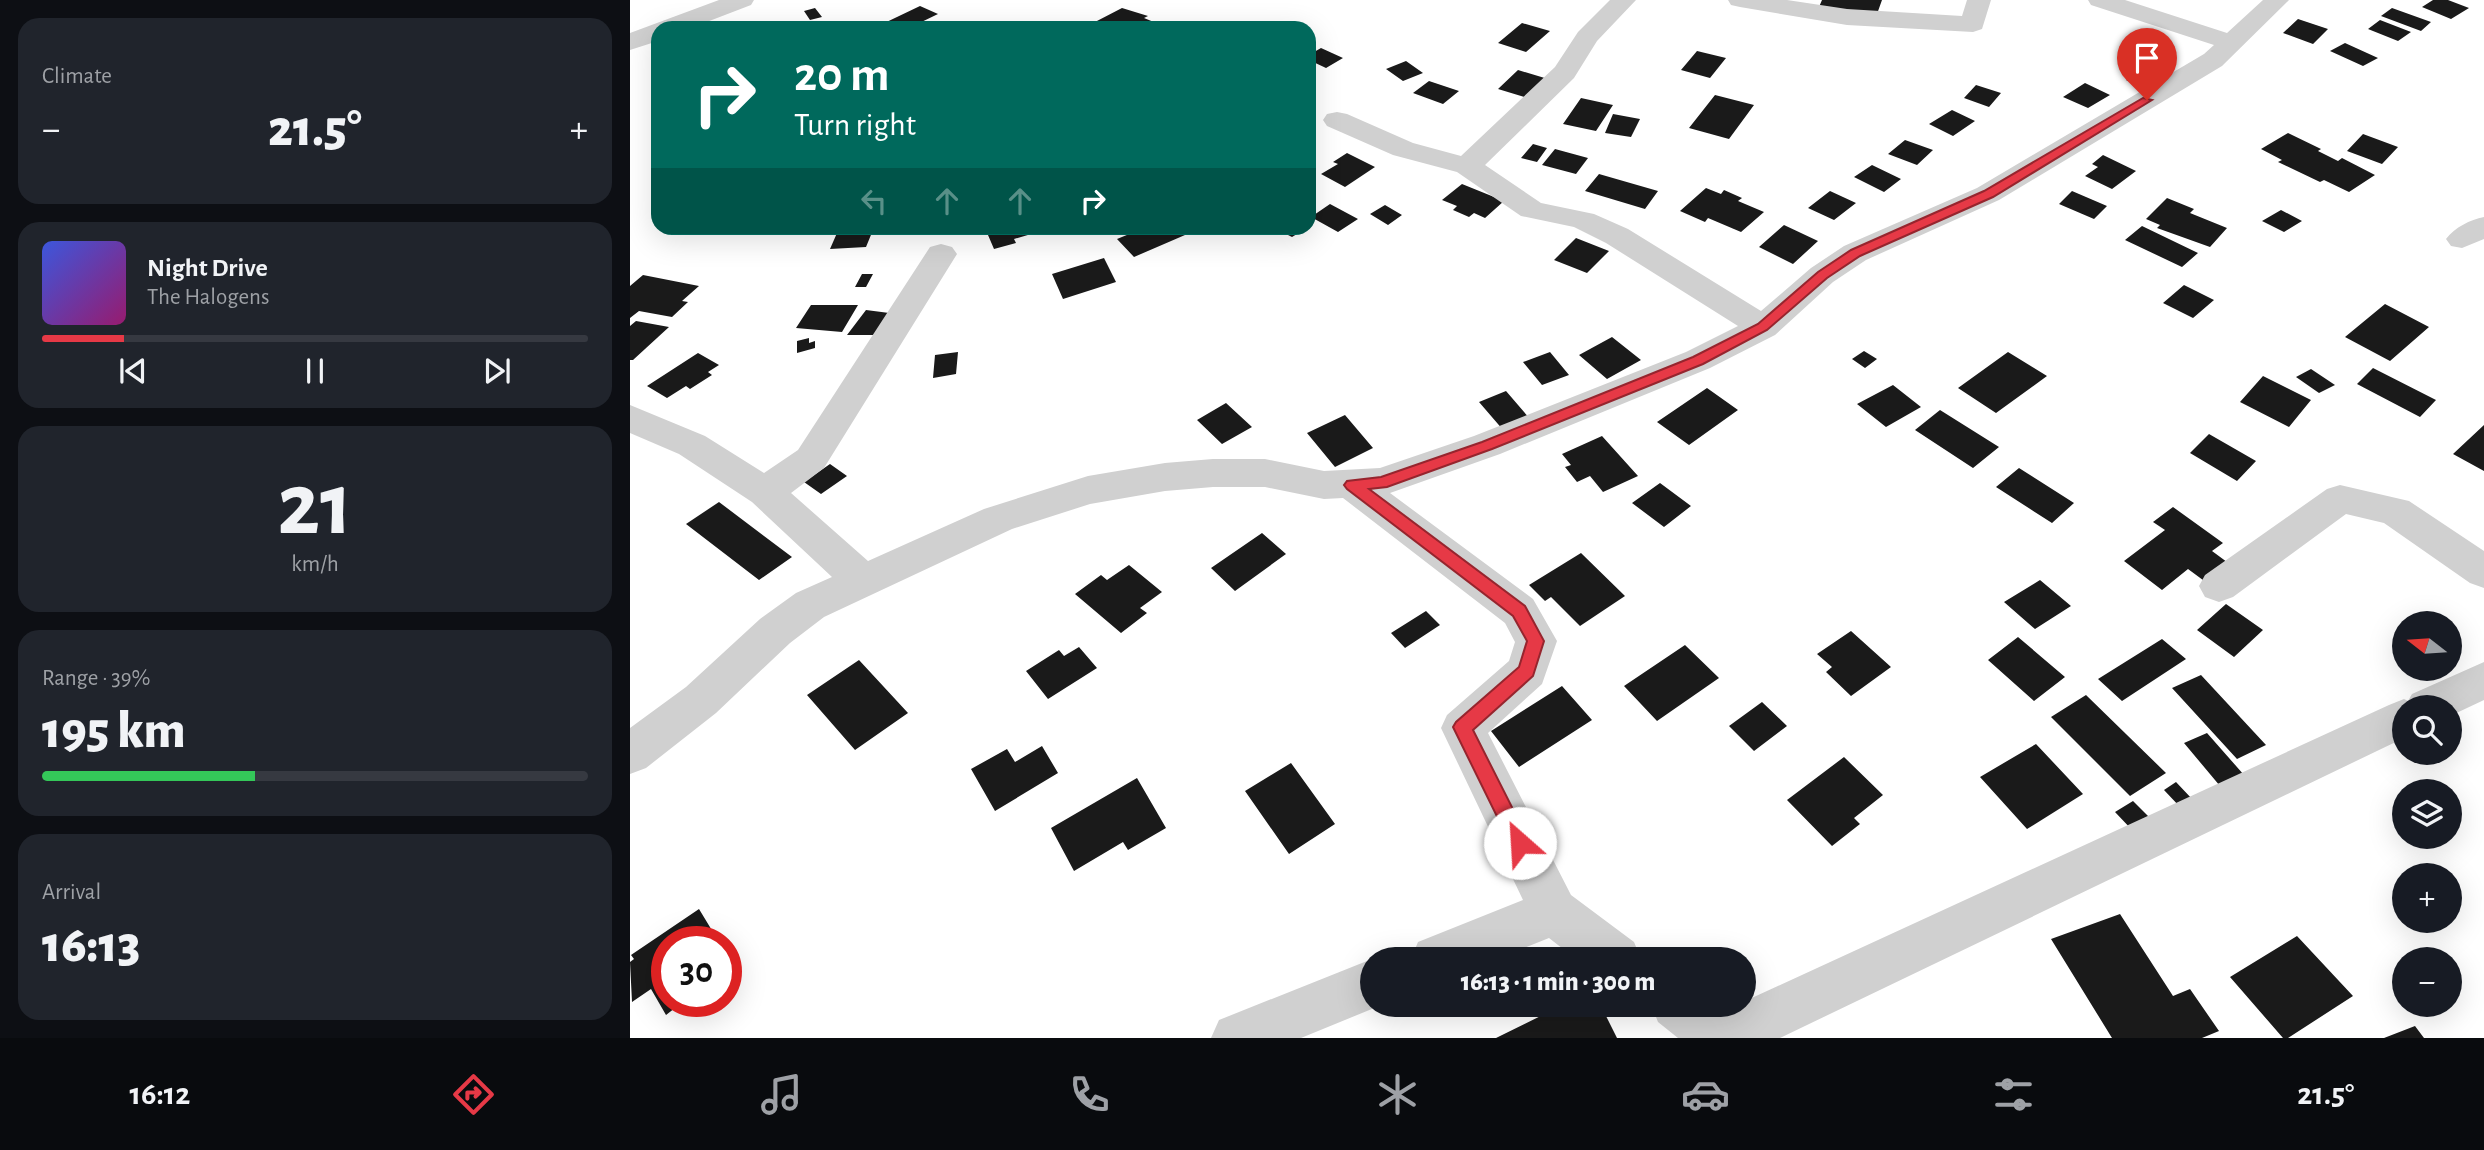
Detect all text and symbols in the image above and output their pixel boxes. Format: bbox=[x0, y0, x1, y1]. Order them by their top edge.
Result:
pin bbox=[2117, 28, 2177, 100]
icon: arrive bbox=[2128, 39, 2166, 77]
icon: right bbox=[679, 49, 770, 140]
text: 20 m bbox=[794, 51, 890, 100]
text: Climate bbox=[42, 65, 112, 88]
text: 21.5° bbox=[268, 103, 362, 155]
text: Turn right bbox=[794, 109, 916, 141]
text: − bbox=[42, 111, 60, 149]
text: + bbox=[570, 111, 588, 149]
icon: left bbox=[855, 182, 893, 220]
icon: ahead bbox=[928, 182, 966, 220]
icon: ahead bbox=[1001, 182, 1039, 220]
icon: right bbox=[1074, 182, 1112, 220]
text: Night Drive bbox=[147, 255, 268, 281]
text: The Halogens bbox=[147, 286, 269, 309]
icon: previous bbox=[114, 352, 152, 390]
icon: pause bbox=[296, 352, 334, 390]
icon: next bbox=[478, 352, 516, 390]
text: 21 bbox=[277, 460, 353, 551]
text: km/h bbox=[291, 553, 339, 576]
north arrow bbox=[2392, 611, 2462, 681]
map controls bbox=[2392, 611, 2462, 1017]
text: Range · 39% bbox=[42, 667, 150, 690]
button: search bbox=[2392, 695, 2462, 765]
text: 195 km bbox=[42, 705, 186, 757]
button: layers bbox=[2392, 779, 2462, 849]
position arrow bbox=[1483, 806, 1557, 880]
button: + bbox=[2392, 863, 2462, 933]
text: Arrival bbox=[42, 881, 101, 904]
text: 16:13 bbox=[42, 919, 140, 971]
speed limit sign: 30 bbox=[651, 926, 742, 1017]
button: − bbox=[2392, 947, 2462, 1017]
text: 16:13 · 1 min · 300 m bbox=[1461, 969, 1655, 995]
icon: directions bbox=[449, 1070, 498, 1119]
icon: music bbox=[757, 1070, 806, 1119]
icon: phone bbox=[1065, 1070, 1114, 1119]
icon: climate bbox=[1373, 1070, 1422, 1119]
icon: car bbox=[1681, 1070, 1730, 1119]
icon: filters bbox=[1989, 1070, 2038, 1119]
text: 16:12 bbox=[129, 1078, 190, 1110]
text: 21.5° bbox=[2297, 1078, 2354, 1110]

